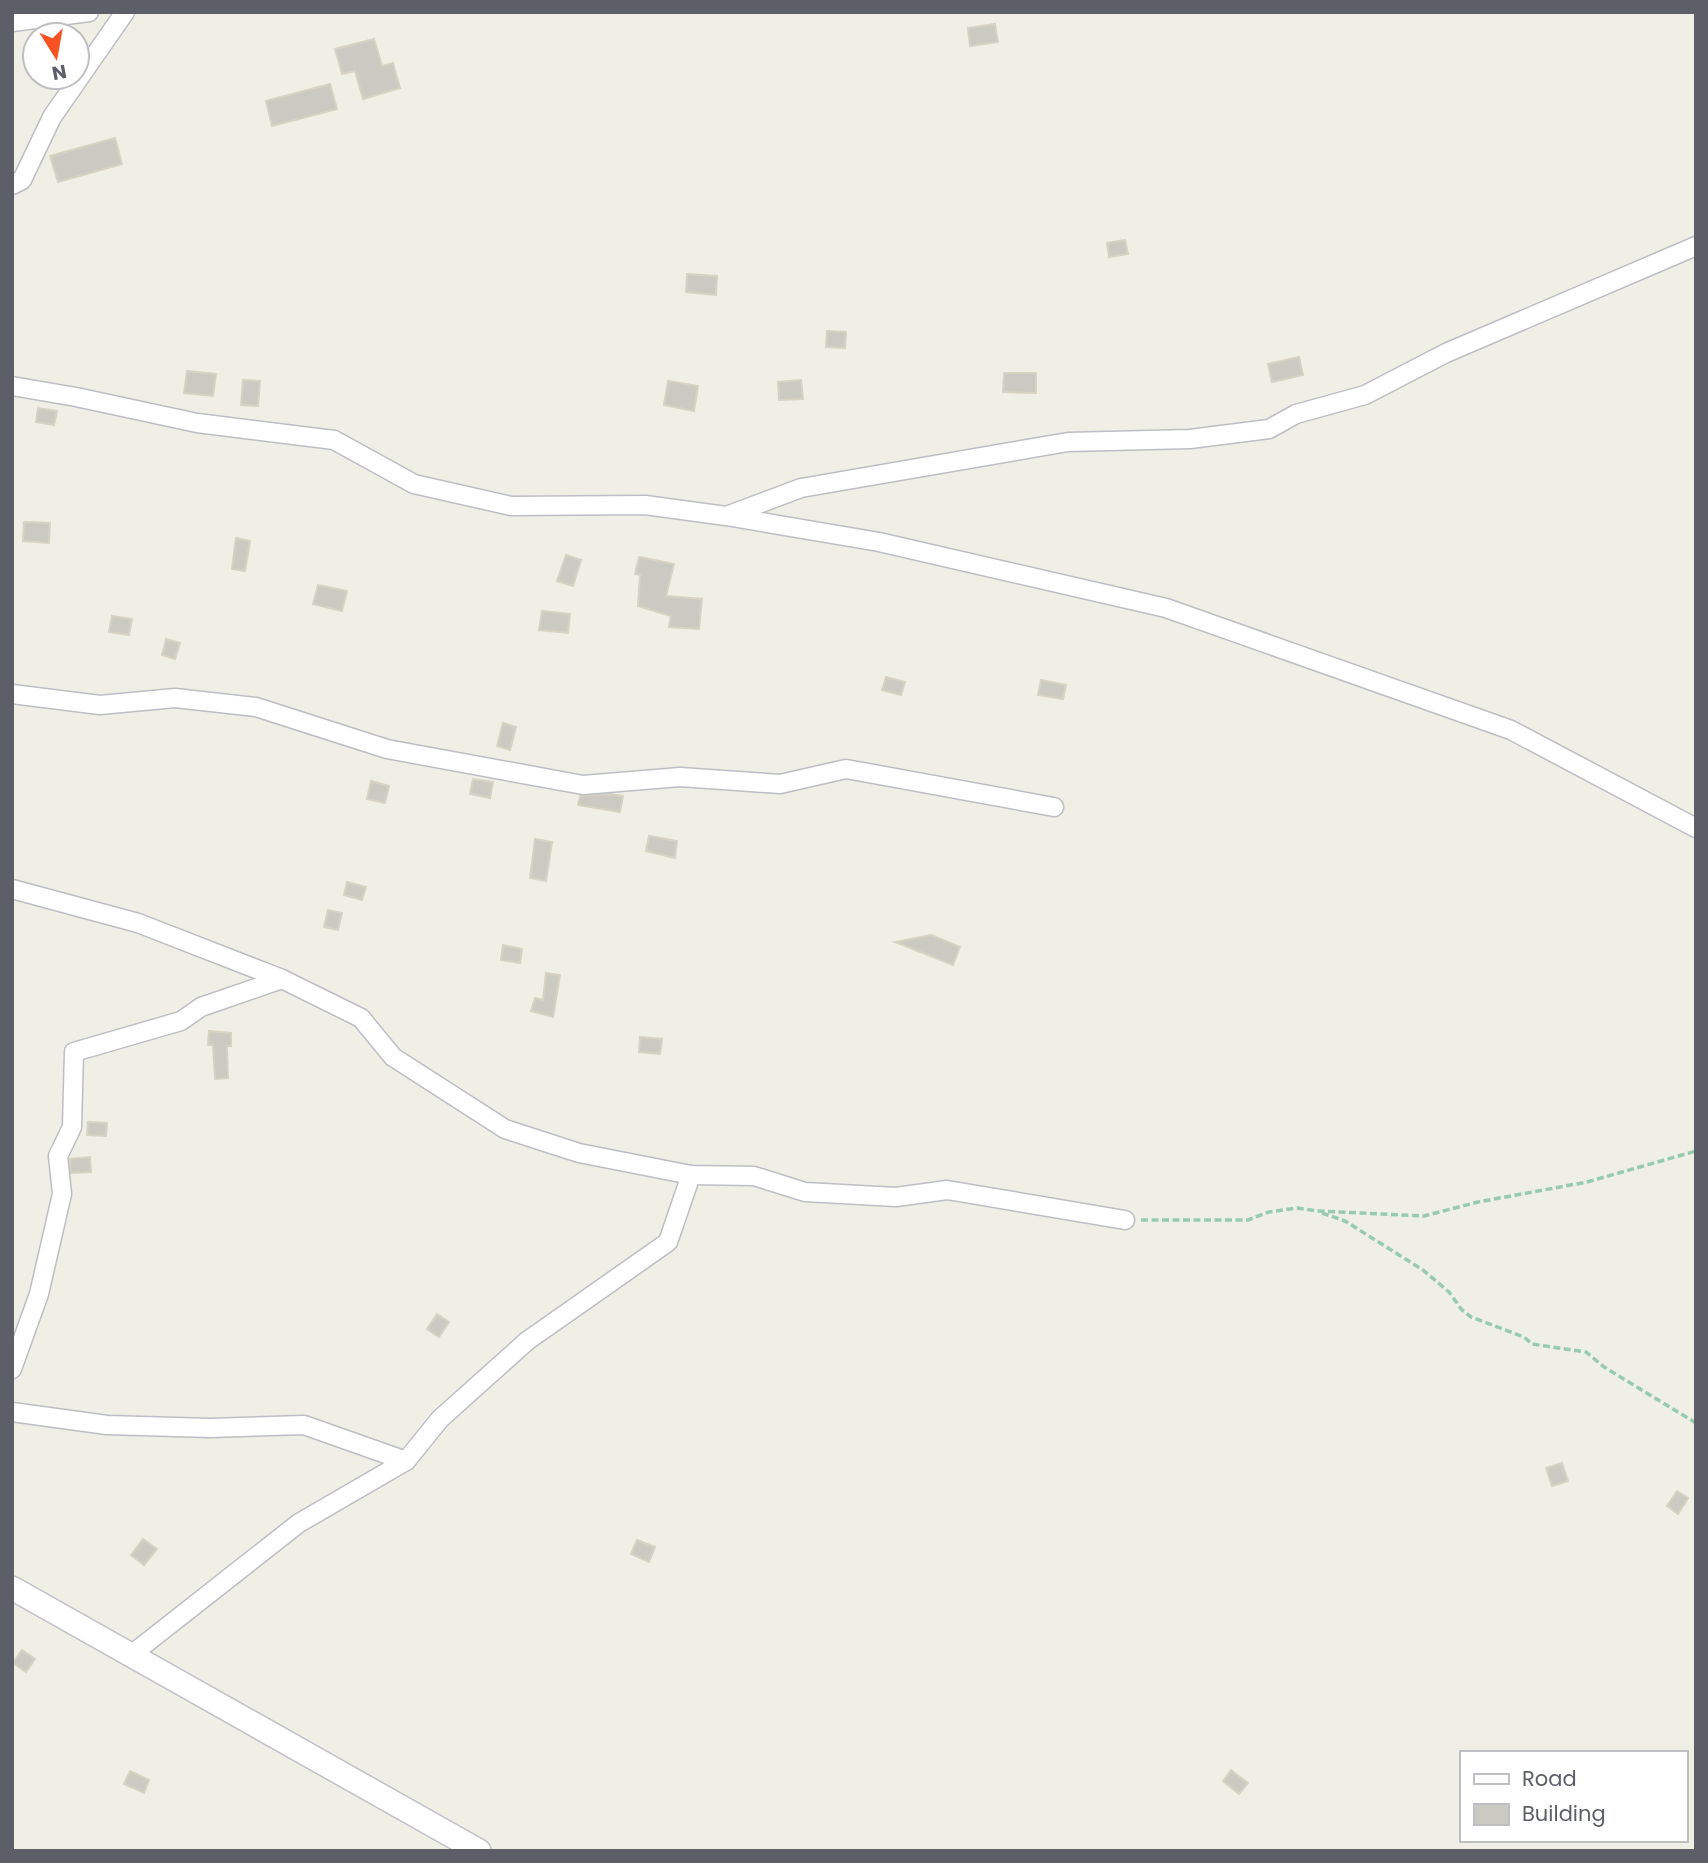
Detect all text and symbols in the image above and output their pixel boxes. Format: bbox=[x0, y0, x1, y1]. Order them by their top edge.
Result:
north arrow bbox=[21, 21, 91, 91]
text: N bbox=[50, 58, 69, 87]
legend bbox=[1460, 1751, 1687, 1842]
text: Road bbox=[1522, 1764, 1577, 1793]
text: Building bbox=[1522, 1799, 1606, 1828]

